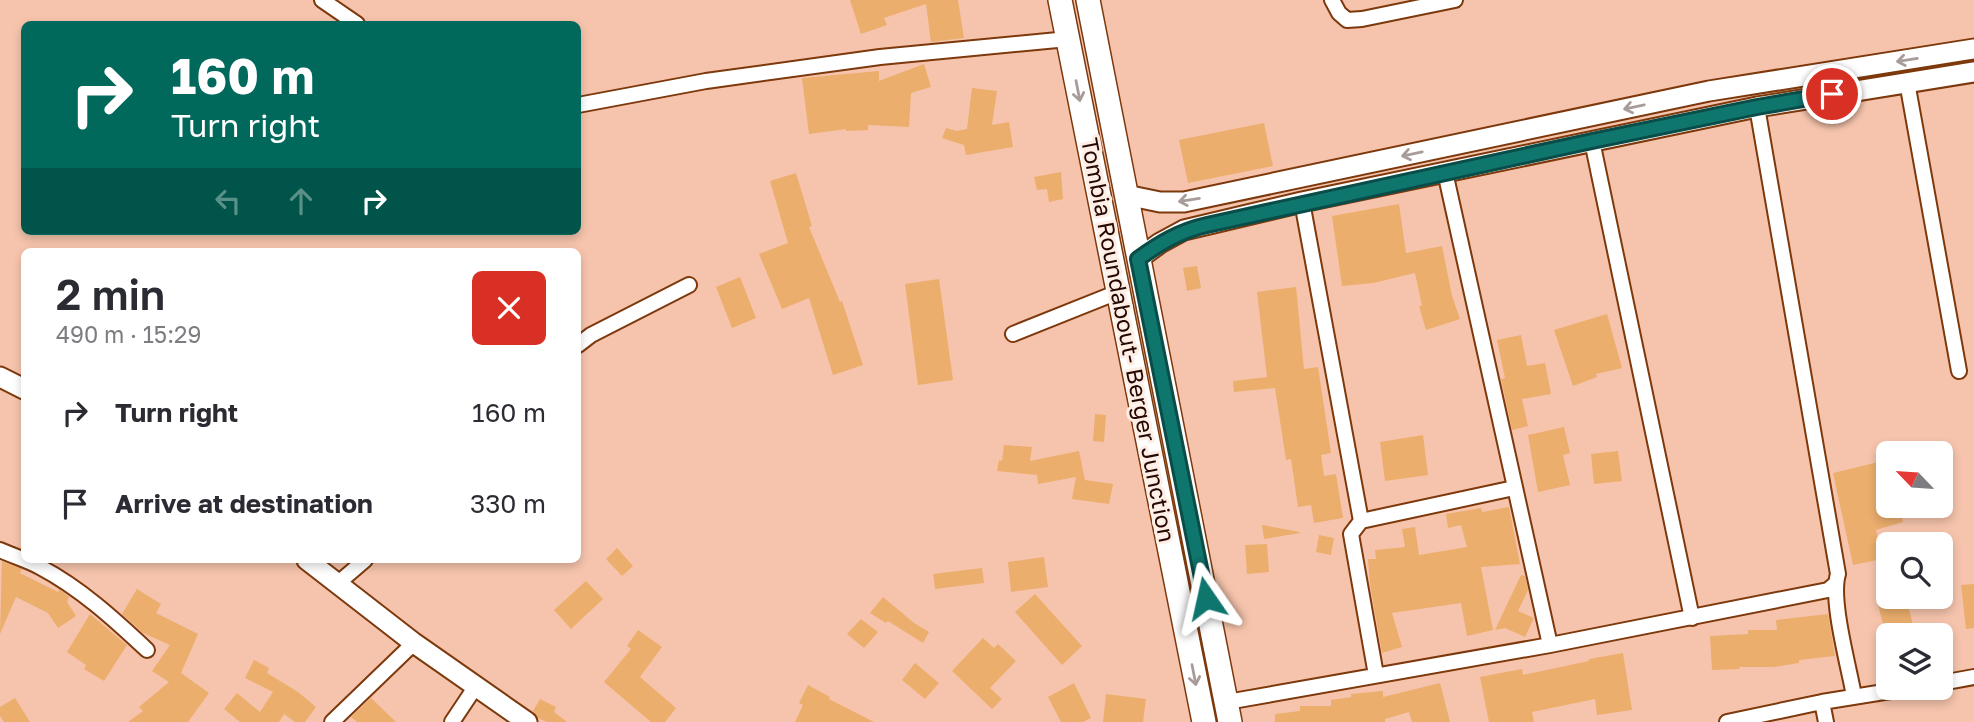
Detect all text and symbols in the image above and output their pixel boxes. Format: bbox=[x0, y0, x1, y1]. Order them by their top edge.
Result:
text: 160 m bbox=[171, 46, 314, 105]
icon: right bbox=[56, 49, 147, 140]
one-way arrow bbox=[1896, 54, 1919, 67]
pin bbox=[1802, 64, 1862, 124]
icon: arrive bbox=[1813, 75, 1851, 113]
one-way arrow bbox=[1072, 79, 1085, 102]
one-way arrow bbox=[1623, 101, 1646, 115]
text: Turn right bbox=[171, 106, 320, 144]
street label: Tombia Roundabout- Berger Junction bbox=[1076, 135, 1182, 544]
one-way arrow bbox=[1401, 147, 1424, 161]
icon: left bbox=[209, 182, 247, 220]
icon: ahead bbox=[282, 182, 320, 220]
icon: right bbox=[355, 182, 393, 220]
one-way arrow bbox=[1178, 194, 1201, 207]
text: 2 min bbox=[56, 269, 165, 319]
button: close bbox=[472, 271, 546, 345]
text: 490 m · 15:29 bbox=[56, 320, 201, 348]
icon: right bbox=[56, 394, 94, 432]
text: Turn right bbox=[115, 397, 238, 428]
text: 160 m bbox=[472, 397, 546, 428]
north arrow bbox=[1876, 441, 1953, 518]
map controls bbox=[1876, 441, 1953, 700]
icon: arrive bbox=[56, 485, 94, 523]
text: Arrive at destination bbox=[115, 488, 373, 519]
text: 330 m bbox=[470, 488, 546, 519]
button: search bbox=[1876, 532, 1953, 609]
position arrow bbox=[1169, 561, 1243, 635]
button: layers bbox=[1876, 623, 1953, 700]
one-way arrow bbox=[1188, 663, 1202, 686]

